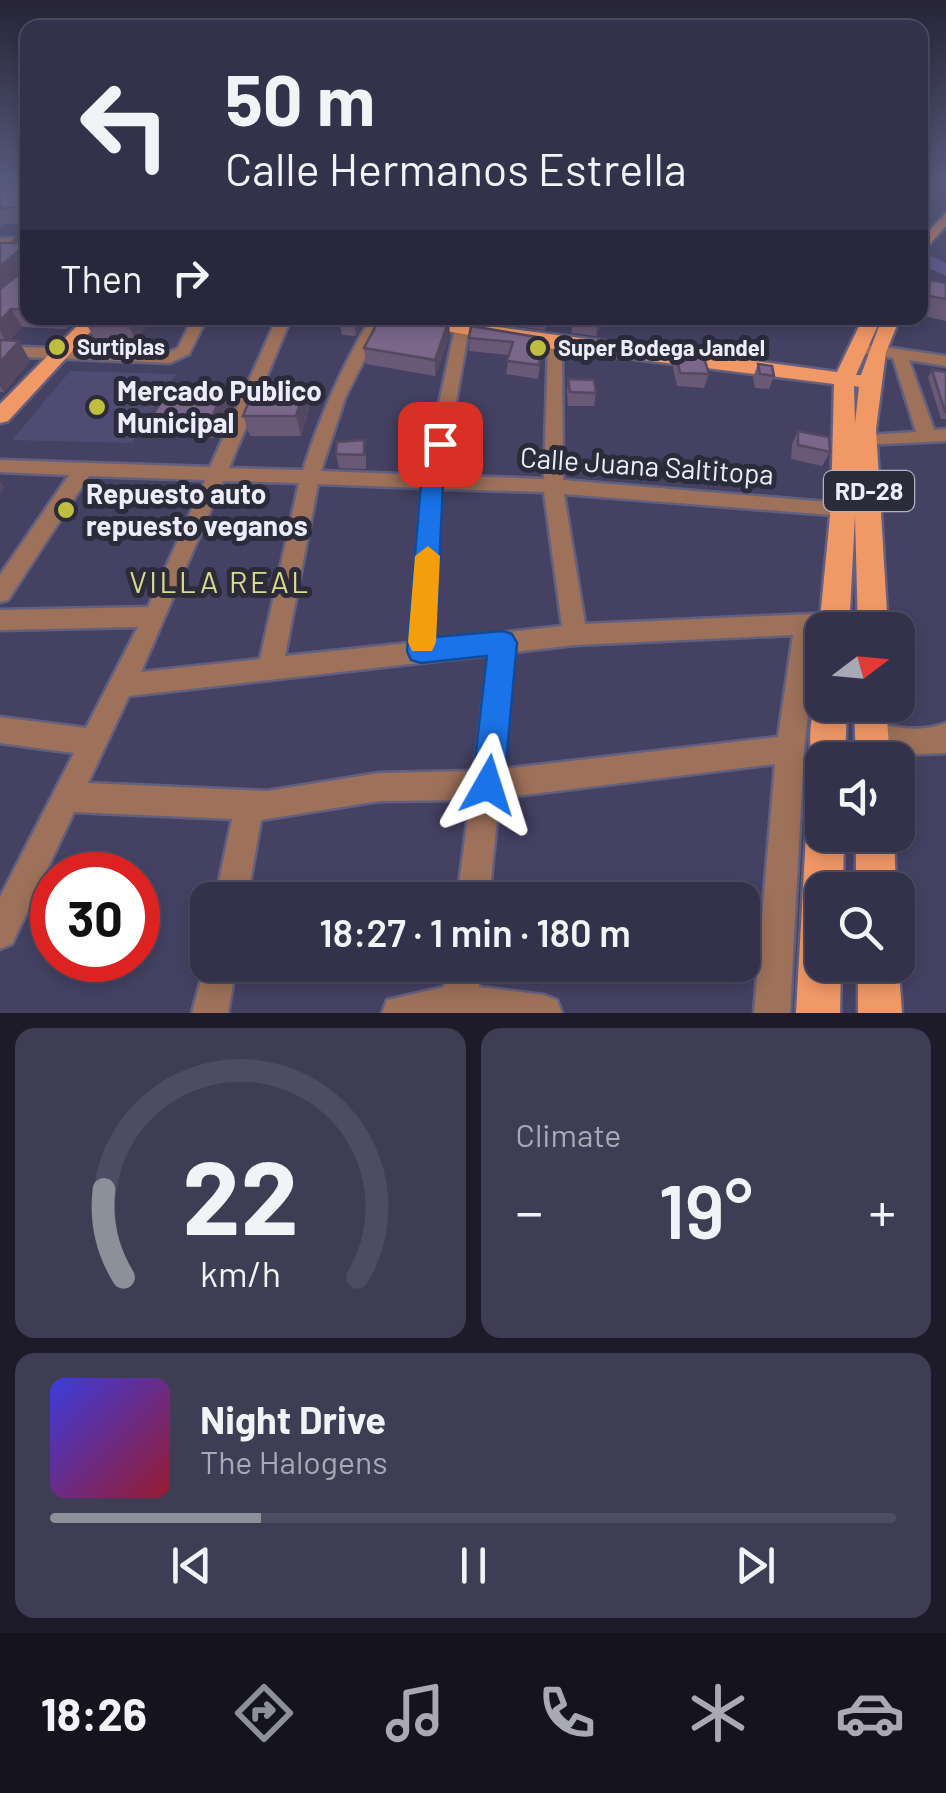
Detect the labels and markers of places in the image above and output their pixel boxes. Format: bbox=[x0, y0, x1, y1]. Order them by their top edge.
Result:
place label: Surtiplas bbox=[77, 333, 165, 359]
place label: Super Bodega Jandel bbox=[558, 334, 765, 360]
marker: Surtiplas bbox=[46, 336, 68, 358]
marker: Super Bodega Jandel bbox=[527, 337, 549, 359]
place label: Mercado Publico Municipal bbox=[117, 373, 322, 439]
marker: Mercado Publico Municipal bbox=[86, 396, 108, 418]
pin bbox=[398, 402, 483, 487]
place label: Repuesto auto repuesto veganos bbox=[86, 476, 308, 542]
marker: Repuesto auto repuesto veganos bbox=[55, 499, 77, 521]

